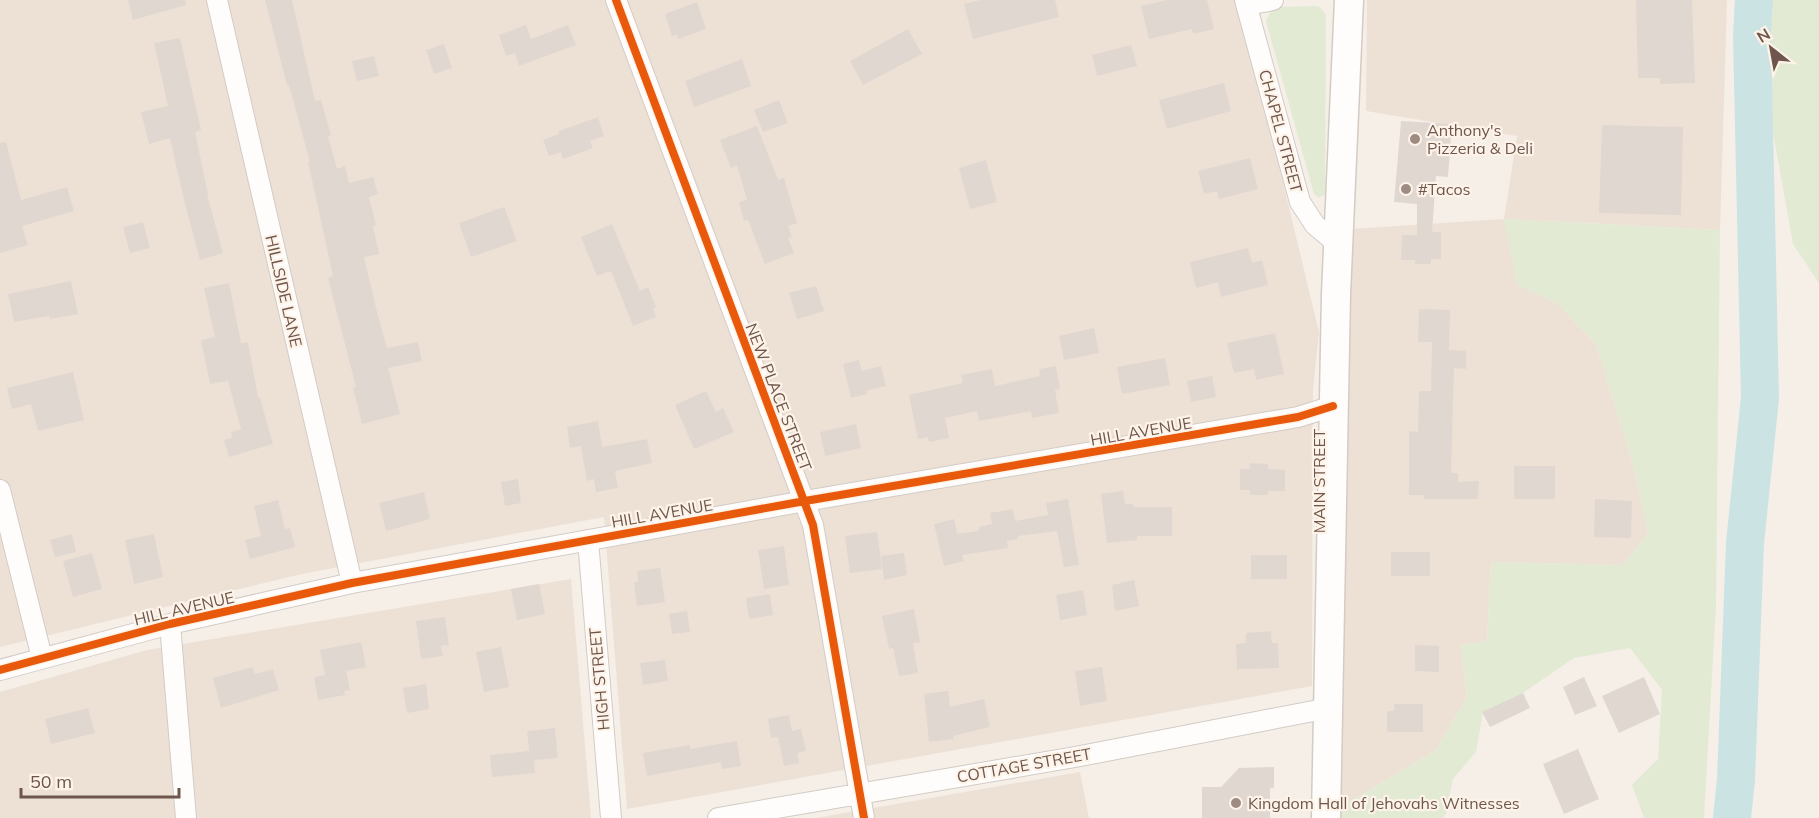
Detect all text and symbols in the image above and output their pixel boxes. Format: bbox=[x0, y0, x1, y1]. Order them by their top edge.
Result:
north arrow bbox=[1741, 18, 1801, 78]
text: N bbox=[1753, 23, 1774, 47]
street label: CHAPEL STREET bbox=[1255, 67, 1307, 195]
place label: Anthony's Pizzeria & Deli bbox=[1427, 120, 1533, 158]
marker: Anthony's Pizzeria & Deli bbox=[1408, 132, 1422, 146]
place label: #Tacos bbox=[1418, 179, 1471, 199]
marker: #Tacos bbox=[1399, 182, 1413, 196]
street label: HILLSIDE LANE bbox=[261, 233, 307, 349]
street label: NEW PLACE STREET bbox=[742, 320, 817, 474]
street label: HILL AVENUE bbox=[1089, 412, 1193, 450]
street label: MAIN STREET bbox=[1309, 428, 1329, 533]
street label: HILL AVENUE bbox=[610, 494, 714, 532]
street label: HILL AVENUE bbox=[132, 587, 236, 629]
street label: HIGH STREET bbox=[585, 626, 613, 731]
street label: COTTAGE STREET bbox=[955, 743, 1093, 787]
scale bar bbox=[21, 761, 178, 799]
text: 50 m bbox=[30, 770, 72, 793]
place label: Kingdom Hall of Jehovahs Witnesses bbox=[1248, 793, 1520, 813]
marker: Kingdom Hall of Jehovahs Witnesses bbox=[1229, 796, 1243, 810]

